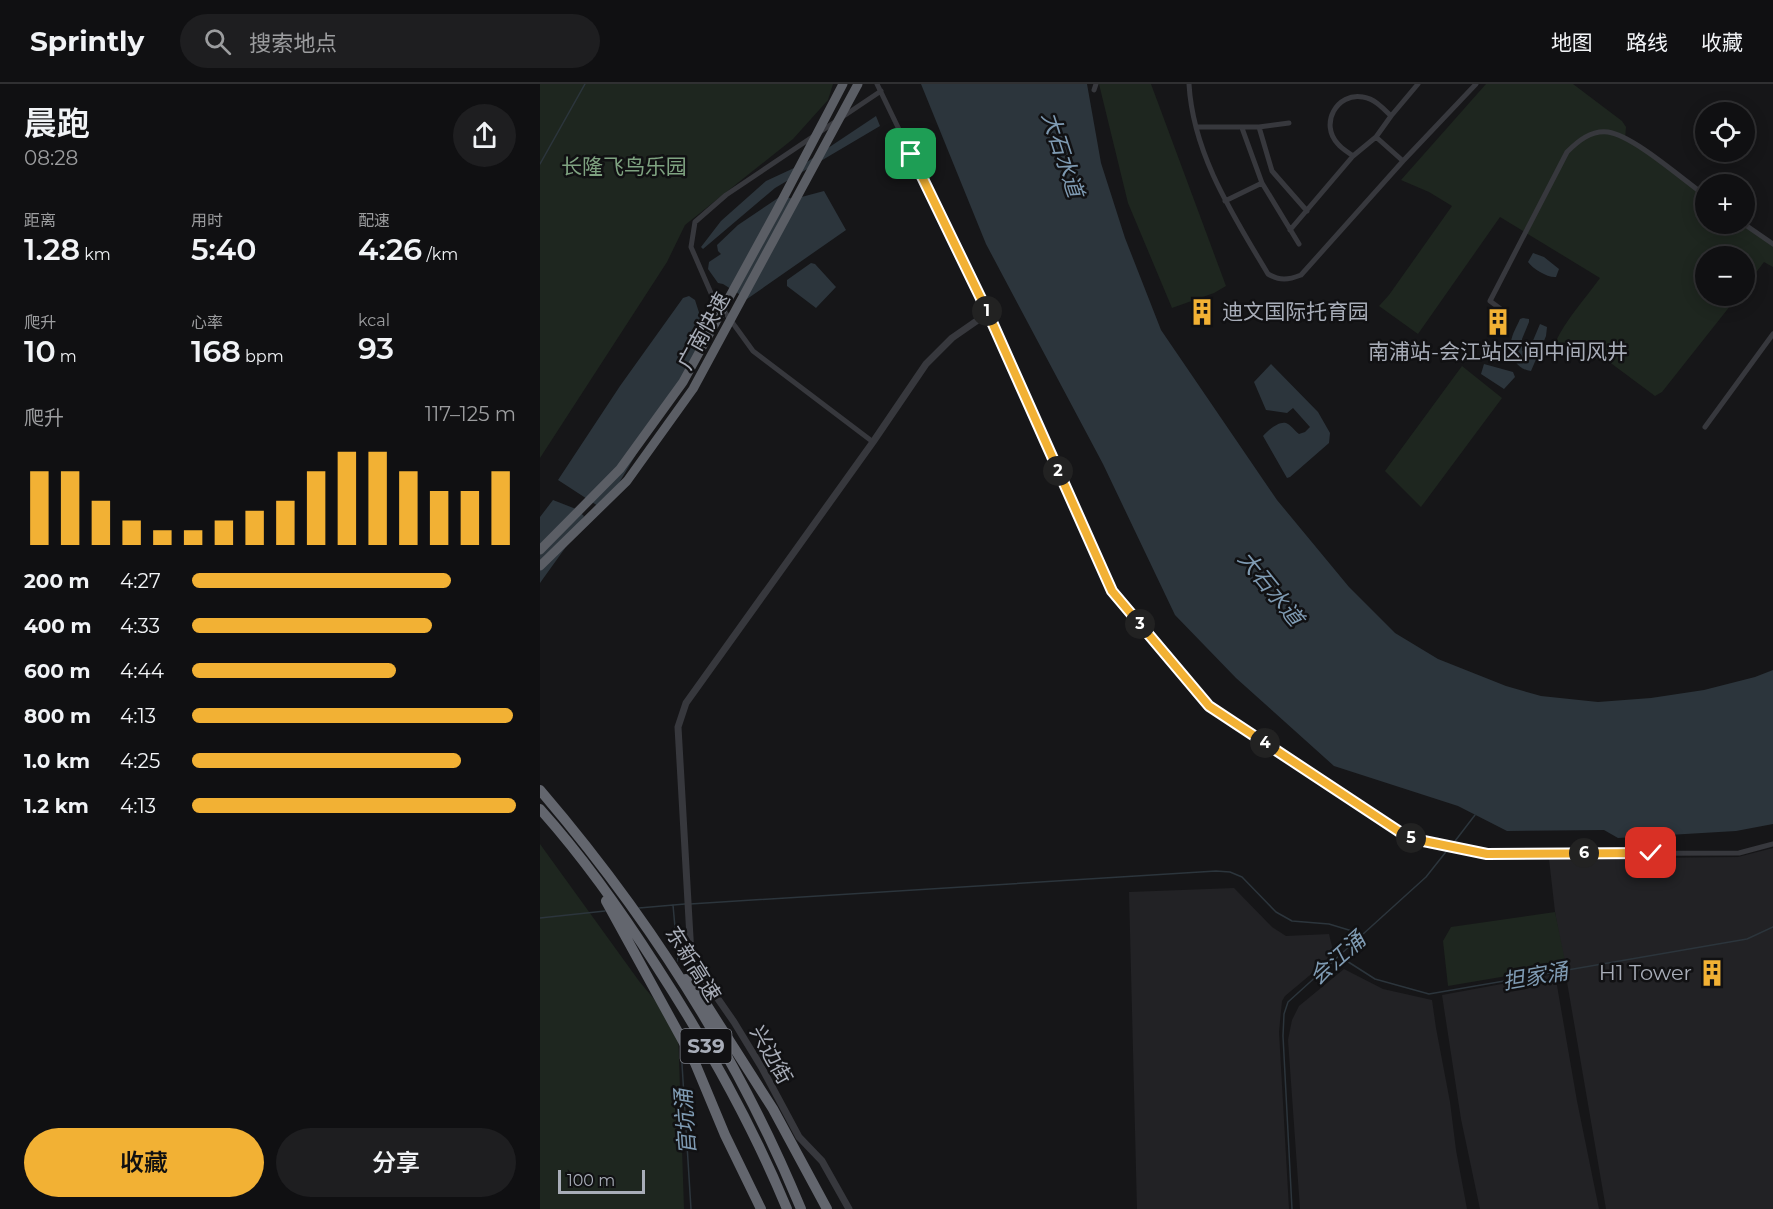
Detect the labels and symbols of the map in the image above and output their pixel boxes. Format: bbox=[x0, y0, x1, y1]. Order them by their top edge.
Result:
water label: 大石水道 bbox=[1036, 108, 1090, 203]
pin bbox=[885, 128, 936, 179]
park label: 长隆飞鸟乐园 bbox=[561, 154, 687, 179]
street label: 广南快速 bbox=[672, 288, 735, 374]
pin: 1 bbox=[972, 296, 1002, 326]
building icon: 迪文国际托育园 bbox=[1187, 297, 1217, 327]
place label: 迪文国际托育园 bbox=[1222, 299, 1369, 324]
building icon: 南浦站-会江站区间中间风井 bbox=[1483, 307, 1513, 337]
place label: 南浦站-会江站区间中间风井 bbox=[1368, 339, 1628, 364]
pin: 2 bbox=[1043, 456, 1073, 486]
water label: 大石水道 bbox=[1232, 546, 1311, 633]
pin: 3 bbox=[1125, 609, 1155, 639]
pin: 4 bbox=[1250, 728, 1280, 758]
pin: 5 bbox=[1396, 823, 1426, 853]
pin bbox=[1625, 827, 1676, 878]
pin: 6 bbox=[1569, 838, 1599, 868]
street label: 东新高速 bbox=[661, 921, 726, 1006]
water label: 会江涌 bbox=[1304, 924, 1373, 990]
water label: 担家涌 bbox=[1500, 957, 1573, 996]
building icon: H1 Tower bbox=[1697, 958, 1727, 988]
place label: H1 Tower bbox=[1599, 960, 1692, 985]
street label: 兴边街 bbox=[745, 1021, 798, 1088]
road number: S39 bbox=[680, 1029, 732, 1063]
water label: 官坑涌 bbox=[670, 1085, 701, 1156]
scale bar bbox=[558, 1167, 645, 1194]

